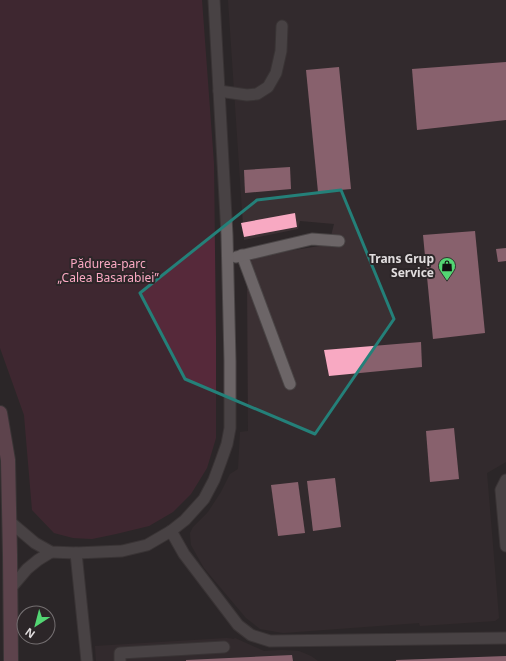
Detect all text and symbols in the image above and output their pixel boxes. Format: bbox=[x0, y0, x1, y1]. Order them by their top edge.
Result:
place label: Trans Grup Service bbox=[369, 250, 434, 281]
park label: Pădurea-parc „Calea Basarabiei” bbox=[57, 255, 159, 286]
shop icon: Trans Grup Service bbox=[437, 256, 457, 281]
north arrow bbox=[16, 605, 56, 645]
text: N bbox=[22, 625, 38, 642]

